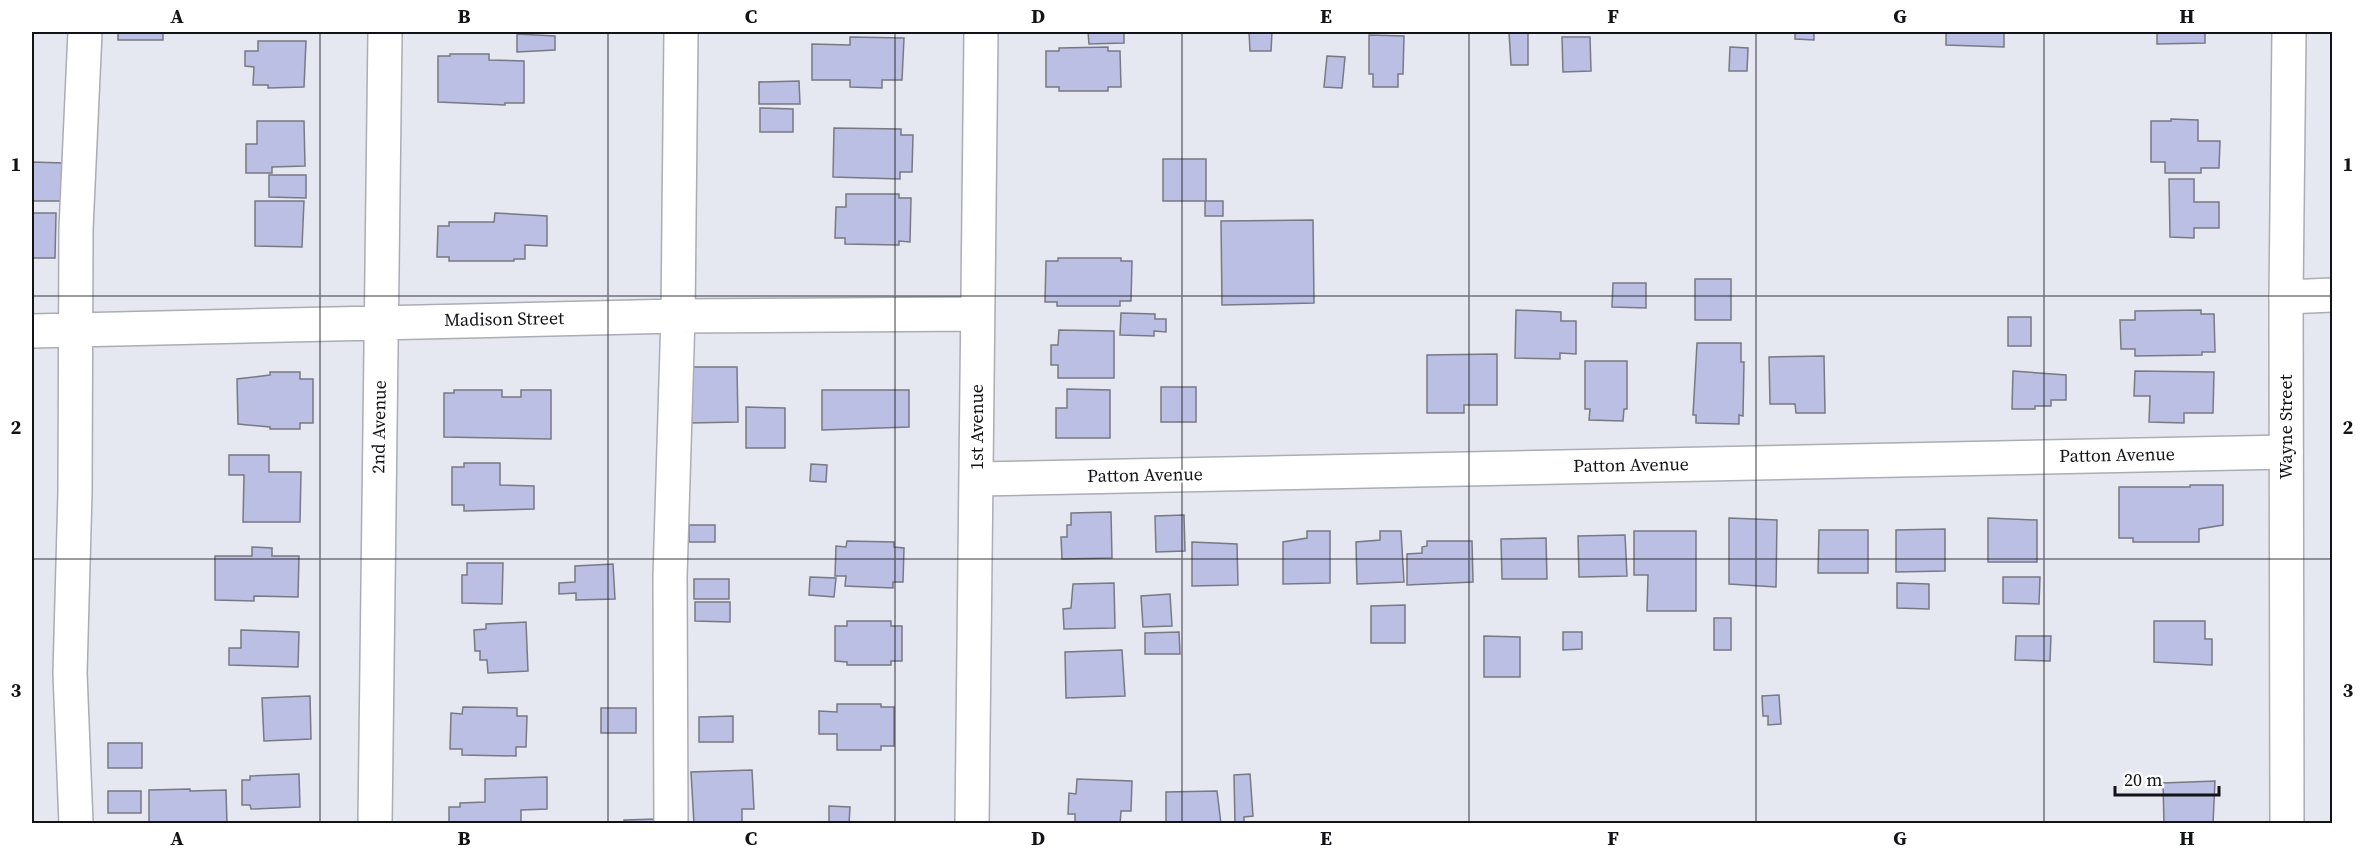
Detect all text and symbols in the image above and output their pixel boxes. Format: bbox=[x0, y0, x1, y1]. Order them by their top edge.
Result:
text: A bbox=[170, 2, 184, 30]
text: B bbox=[457, 2, 471, 30]
text: C bbox=[745, 2, 757, 30]
text: D bbox=[1031, 2, 1045, 30]
text: E bbox=[1320, 2, 1332, 30]
text: F bbox=[1607, 2, 1619, 30]
text: G bbox=[1893, 2, 1907, 30]
text: H bbox=[2179, 2, 2195, 30]
text: 1 bbox=[11, 150, 21, 178]
text: 1 bbox=[2343, 150, 2353, 178]
street label: Madison Street bbox=[444, 305, 564, 332]
street label: Wayne Street bbox=[2273, 374, 2298, 480]
street label: 2nd Avenue bbox=[365, 380, 392, 474]
street label: 1st Avenue bbox=[964, 384, 989, 470]
text: 2 bbox=[11, 413, 22, 441]
text: 2 bbox=[2343, 413, 2354, 441]
street label: Patton Avenue bbox=[2059, 441, 2175, 468]
street label: Patton Avenue bbox=[1573, 451, 1689, 478]
street label: Patton Avenue bbox=[1087, 461, 1203, 488]
text: 3 bbox=[11, 676, 22, 704]
text: 3 bbox=[2343, 676, 2354, 704]
scale bar bbox=[2115, 759, 2218, 797]
text: 20 m bbox=[2124, 767, 2162, 792]
text: A bbox=[170, 824, 184, 852]
text: B bbox=[457, 824, 471, 852]
text: C bbox=[745, 824, 757, 852]
text: D bbox=[1031, 824, 1045, 852]
text: E bbox=[1320, 824, 1332, 852]
text: F bbox=[1607, 824, 1619, 852]
text: G bbox=[1893, 824, 1907, 852]
text: H bbox=[2179, 824, 2195, 852]

